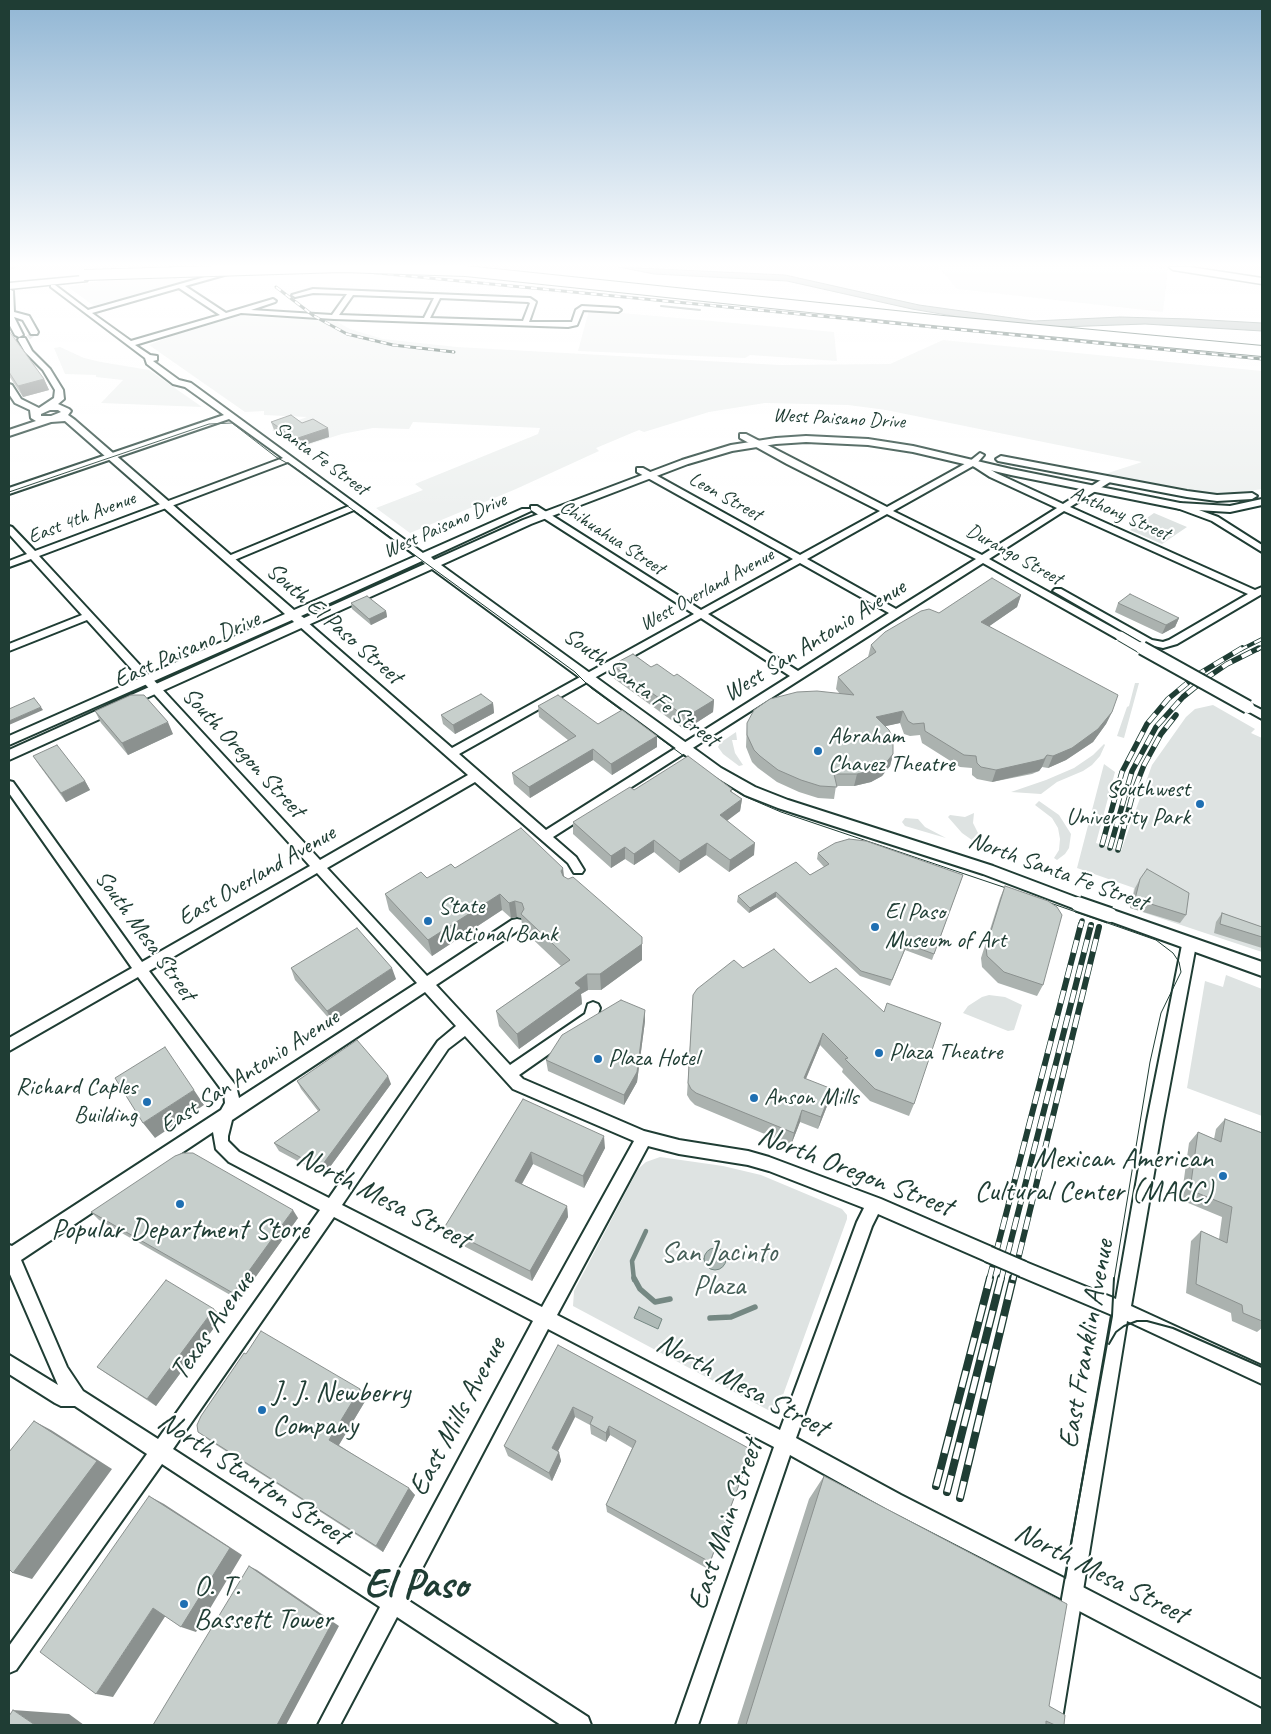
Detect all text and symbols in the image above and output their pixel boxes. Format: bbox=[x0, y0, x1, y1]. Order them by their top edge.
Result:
street label: West Paisano Drive bbox=[772, 404, 906, 434]
street label: Santa Fe Street bbox=[269, 417, 373, 501]
street label: Leon Street bbox=[684, 467, 766, 527]
street label: Anthony Street bbox=[1067, 482, 1173, 546]
street label: East 4th Avenue bbox=[25, 487, 139, 549]
street label: West Paisano Drive bbox=[380, 488, 510, 564]
street label: Chihuahua Street bbox=[555, 495, 669, 581]
street label: Durango Street bbox=[962, 519, 1066, 591]
street label: West Overland Avenue bbox=[636, 543, 778, 637]
street label: South El Paso Street bbox=[260, 557, 408, 691]
street label: West San Antonio Avenue bbox=[719, 573, 911, 709]
street label: East Paisano Drive bbox=[110, 605, 264, 695]
street label: South Santa Fe Street bbox=[557, 622, 725, 754]
street label: South Oregon Street bbox=[175, 682, 311, 824]
place label: Abraham Chavez Theatre bbox=[828, 723, 954, 779]
marker: Abraham Chavez Theatre bbox=[812, 745, 824, 757]
place label: Southwest University Park bbox=[1066, 776, 1190, 832]
marker: Southwest University Park bbox=[1194, 798, 1206, 810]
street label: East Overland Avenue bbox=[173, 819, 341, 933]
street label: North Santa Fe Street bbox=[964, 826, 1152, 918]
street label: South Mesa Street bbox=[88, 865, 202, 1007]
place label: State National Bank bbox=[438, 893, 557, 949]
place label: El Paso Museum of Art bbox=[885, 899, 1006, 955]
marker: State National Bank bbox=[422, 915, 434, 927]
marker: El Paso Museum of Art bbox=[869, 921, 881, 933]
street label: East San Antonio Avenue bbox=[155, 1003, 345, 1141]
place label: Plaza Theatre bbox=[889, 1039, 1002, 1067]
place label: Plaza Hotel bbox=[608, 1045, 699, 1073]
marker: Plaza Theatre bbox=[873, 1047, 885, 1059]
marker: Plaza Hotel bbox=[592, 1053, 604, 1065]
place label: Richard Caples Building bbox=[16, 1074, 137, 1130]
place label: Anson Mills bbox=[764, 1084, 858, 1112]
marker: Anson Mills bbox=[748, 1092, 760, 1104]
marker: Richard Caples Building bbox=[141, 1096, 153, 1108]
street label: North Oregon Street bbox=[753, 1119, 957, 1225]
street label: North Mesa Street bbox=[291, 1140, 475, 1258]
place label: Mexican American Cultural Center (MACC) bbox=[975, 1142, 1213, 1210]
marker: Mexican American Cultural Center (MACC) bbox=[1217, 1170, 1229, 1182]
marker: Popular Department Store bbox=[174, 1198, 186, 1210]
place label: Popular Department Store bbox=[51, 1213, 309, 1247]
park label: San Jacinto Plaza bbox=[661, 1236, 777, 1304]
street label: East Franklin Avenue bbox=[1052, 1237, 1122, 1451]
street label: Texas Avenue bbox=[163, 1265, 263, 1387]
street label: North Mesa Street bbox=[650, 1326, 834, 1446]
street label: East Mills Avenue bbox=[402, 1332, 514, 1502]
place label: J. J. Newberry Company bbox=[272, 1376, 410, 1444]
street label: North Stanton Street bbox=[151, 1404, 355, 1554]
marker: J. J. Newberry Company bbox=[256, 1404, 268, 1416]
street label: East Main Street bbox=[681, 1436, 771, 1614]
street label: North Mesa Street bbox=[1009, 1515, 1193, 1633]
district label: El Paso bbox=[364, 1561, 468, 1611]
place label: O. T. Bassett Tower bbox=[194, 1570, 333, 1638]
marker: O. T. Bassett Tower bbox=[178, 1598, 190, 1610]

